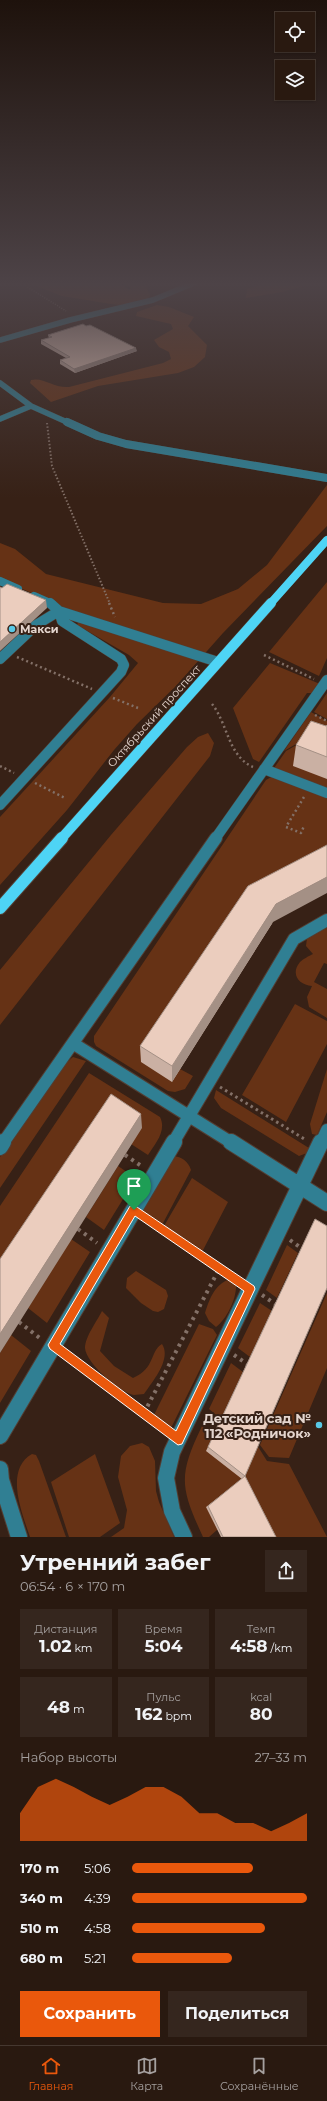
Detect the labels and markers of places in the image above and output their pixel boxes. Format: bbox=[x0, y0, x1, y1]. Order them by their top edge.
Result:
place label: Макси bbox=[20, 622, 58, 636]
marker: Макси bbox=[7, 624, 17, 634]
pin bbox=[117, 1169, 151, 1210]
place label: Детский сад № 112 «Родничок» bbox=[203, 1410, 311, 1441]
marker: Детский сад № 112 «Родничок» bbox=[314, 1420, 324, 1430]

